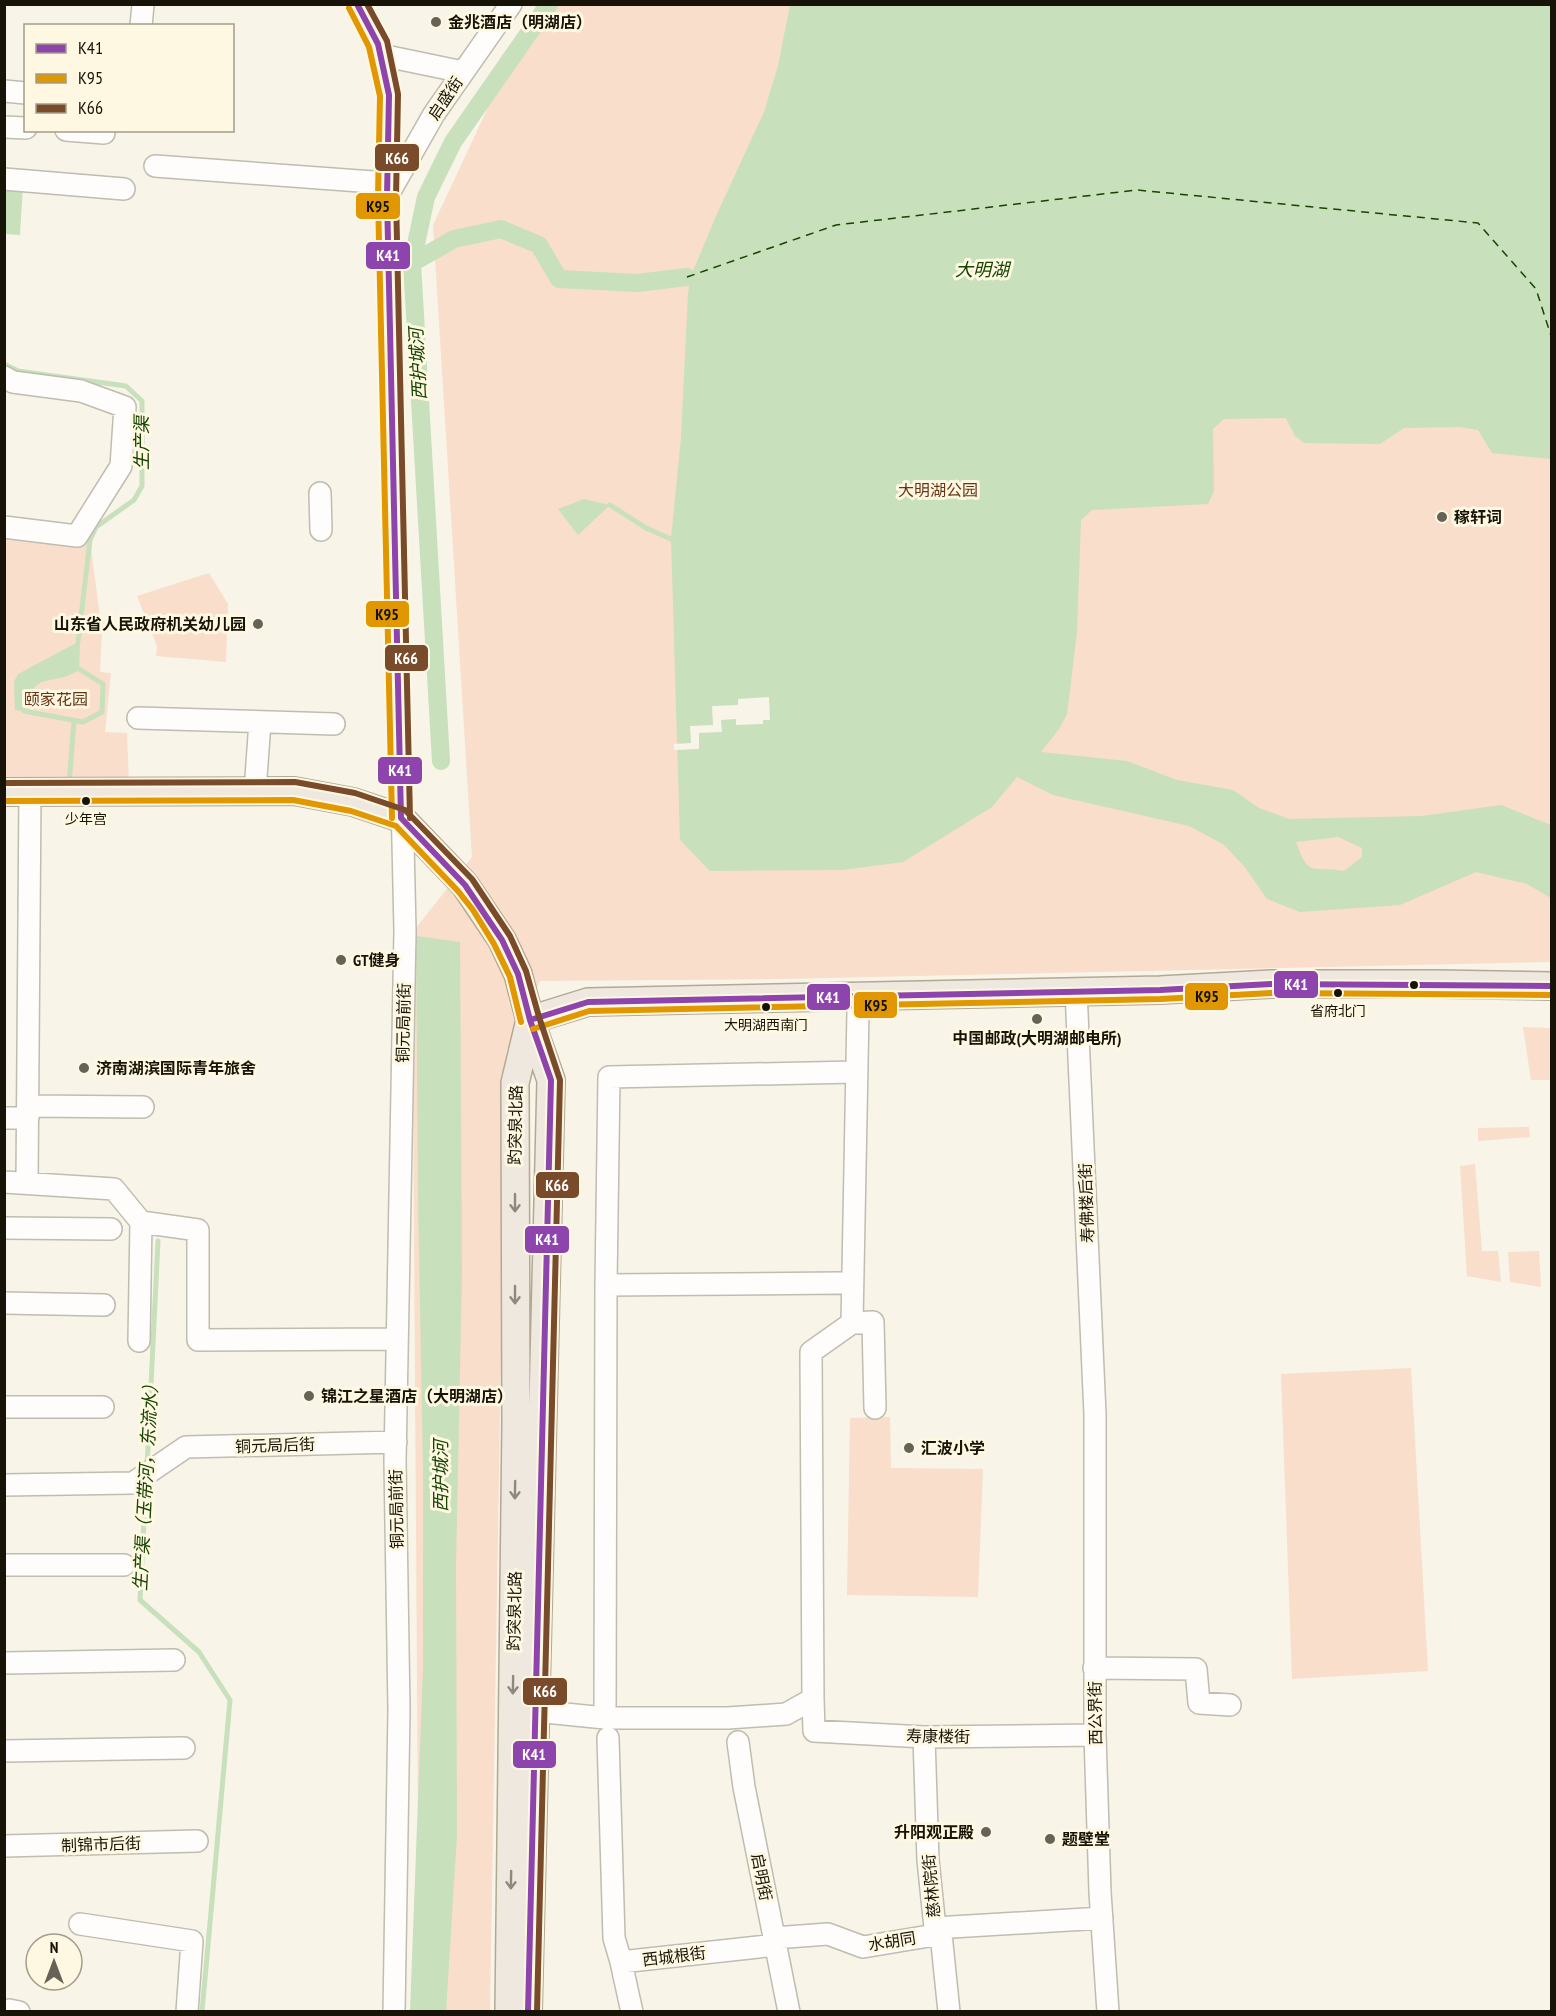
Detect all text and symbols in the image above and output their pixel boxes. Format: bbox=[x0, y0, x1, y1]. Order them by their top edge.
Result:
place label: 金兆酒店（明湖店） bbox=[448, 12, 592, 32]
marker: 金兆酒店（明湖店） bbox=[429, 15, 443, 29]
legend bbox=[24, 24, 234, 132]
text: K41 bbox=[78, 36, 103, 59]
text: K95 bbox=[78, 66, 103, 89]
street label: 启盛街 bbox=[423, 73, 467, 123]
text: K66 bbox=[78, 96, 103, 119]
line badge: K66 bbox=[374, 143, 420, 172]
text: K66 bbox=[385, 148, 409, 168]
line badge: K95 bbox=[355, 192, 401, 220]
text: K95 bbox=[366, 196, 390, 216]
line badge: K41 bbox=[365, 241, 411, 270]
text: K41 bbox=[376, 245, 400, 265]
water label: 大明湖 bbox=[955, 258, 1012, 281]
water label: 西护城河 bbox=[404, 324, 431, 401]
water label: 生产渠 bbox=[130, 413, 153, 470]
park label: 大明湖公园 bbox=[898, 480, 978, 500]
place label: 稼轩词 bbox=[1454, 507, 1502, 527]
marker: 稼轩词 bbox=[1435, 510, 1449, 524]
line badge: K95 bbox=[365, 600, 410, 628]
text: K95 bbox=[375, 604, 399, 624]
place label: 山东省人民政府机关幼儿园 bbox=[54, 614, 246, 634]
marker: 山东省人民政府机关幼儿园 bbox=[251, 617, 265, 631]
line badge: K66 bbox=[384, 644, 429, 672]
text: K66 bbox=[394, 648, 418, 668]
park label: 颐家花园 bbox=[24, 689, 88, 709]
line badge: K41 bbox=[377, 756, 423, 785]
text: K41 bbox=[388, 760, 412, 780]
marker: 少年宫 bbox=[80, 795, 92, 807]
place label: 少年宫 bbox=[65, 810, 107, 828]
place label: GT健身 bbox=[353, 950, 401, 970]
marker: GT健身 bbox=[334, 953, 348, 967]
line badge: K41 bbox=[1273, 970, 1319, 999]
text: K41 bbox=[1284, 974, 1308, 994]
unlabelled marker bbox=[1408, 979, 1420, 991]
line badge: K95 bbox=[1184, 982, 1229, 1011]
street label: 铜元局前街 bbox=[392, 983, 414, 1063]
line badge: K41 bbox=[806, 983, 851, 1011]
text: K95 bbox=[1195, 986, 1219, 1006]
text: K41 bbox=[816, 987, 840, 1007]
marker: 省府北门 bbox=[1332, 987, 1344, 999]
line badge: K95 bbox=[853, 991, 898, 1019]
text: K95 bbox=[864, 995, 888, 1015]
marker: 大明湖西南门 bbox=[760, 1001, 772, 1013]
place label: 省府北门 bbox=[1310, 1002, 1366, 1020]
marker: 中国邮政(大明湖邮电所) bbox=[1030, 1012, 1044, 1026]
place label: 大明湖西南门 bbox=[724, 1016, 808, 1034]
place label: 中国邮政(大明湖邮电所) bbox=[953, 1028, 1121, 1048]
place label: 济南湖滨国际青年旅舍 bbox=[96, 1058, 256, 1078]
marker: 济南湖滨国际青年旅舍 bbox=[77, 1061, 91, 1075]
street label: 趵突泉北路 bbox=[504, 1085, 526, 1165]
street label: 寿佛楼后街 bbox=[1075, 1163, 1097, 1243]
line badge: K66 bbox=[535, 1171, 580, 1199]
text: K66 bbox=[545, 1175, 569, 1195]
one-way arrow bbox=[509, 1192, 521, 1212]
line badge: K41 bbox=[524, 1225, 570, 1254]
text: K41 bbox=[535, 1229, 559, 1249]
one-way arrow bbox=[509, 1285, 521, 1305]
water label: 生产渠（玉带河，东流水） bbox=[128, 1375, 163, 1591]
place label: 锦江之星酒店（大明湖店） bbox=[321, 1386, 513, 1406]
marker: 锦江之星酒店（大明湖店） bbox=[302, 1389, 316, 1403]
street label: 铜元局后街 bbox=[235, 1434, 315, 1456]
water label: 西护城河 bbox=[429, 1437, 452, 1512]
place label: 汇波小学 bbox=[921, 1438, 985, 1458]
marker: 汇波小学 bbox=[902, 1441, 916, 1455]
street label: 铜元局前街 bbox=[385, 1469, 407, 1549]
one-way arrow bbox=[509, 1480, 521, 1500]
street label: 趵突泉北路 bbox=[503, 1571, 525, 1651]
one-way arrow bbox=[507, 1675, 519, 1695]
line badge: K66 bbox=[522, 1677, 568, 1706]
text: K66 bbox=[533, 1681, 557, 1701]
street label: 西公界街 bbox=[1084, 1681, 1106, 1745]
street label: 寿康楼街 bbox=[906, 1725, 970, 1747]
line badge: K41 bbox=[512, 1740, 557, 1769]
text: K41 bbox=[522, 1744, 546, 1764]
place label: 升阳观正殿 bbox=[894, 1822, 974, 1842]
marker: 升阳观正殿 bbox=[979, 1825, 993, 1839]
place label: 题壁堂 bbox=[1062, 1829, 1110, 1849]
marker: 题壁堂 bbox=[1043, 1832, 1057, 1846]
street label: 制锦市后街 bbox=[61, 1833, 141, 1855]
street label: 启明街 bbox=[748, 1852, 776, 1902]
street label: 慈林院街 bbox=[918, 1853, 944, 1919]
one-way arrow bbox=[505, 1870, 517, 1890]
street label: 水胡同 bbox=[867, 1927, 917, 1955]
north arrow bbox=[24, 1932, 84, 1992]
text: N bbox=[50, 1937, 58, 1957]
street label: 西城根街 bbox=[641, 1942, 707, 1970]

